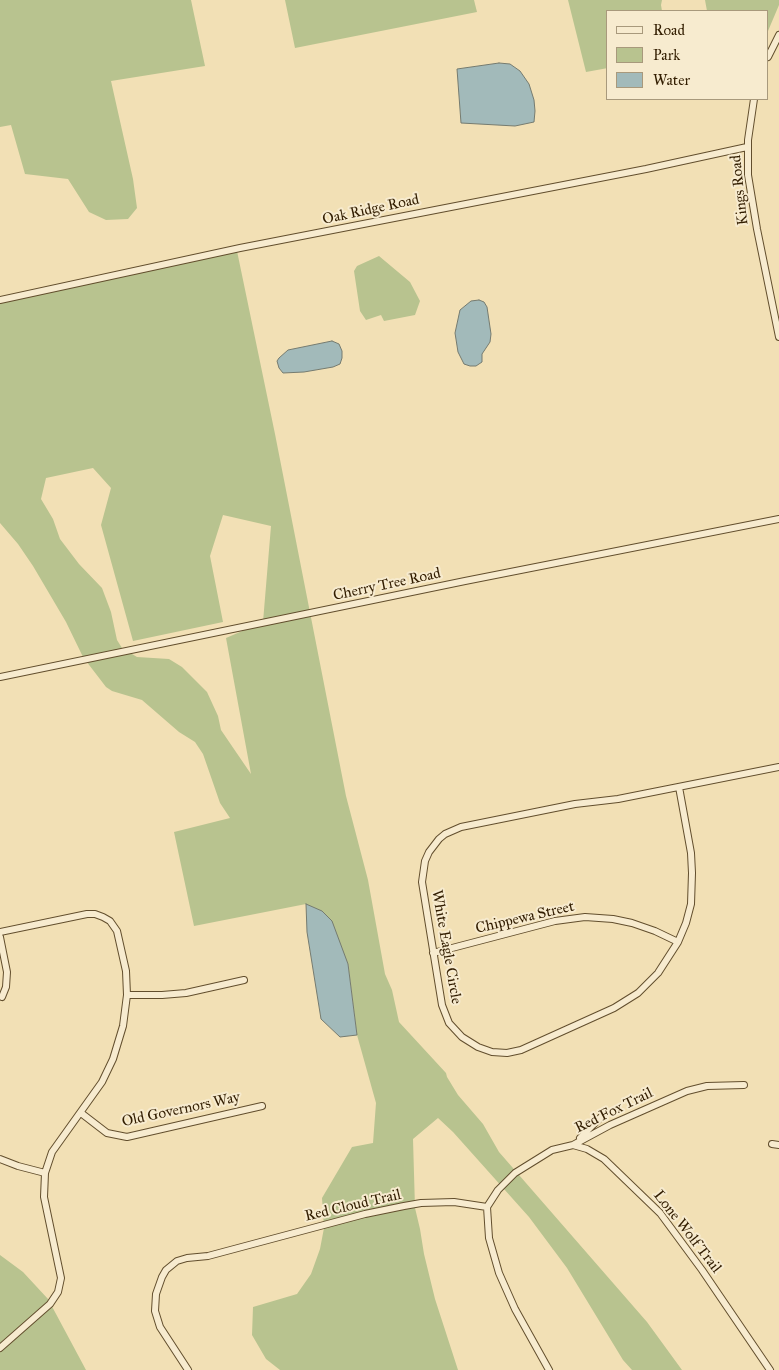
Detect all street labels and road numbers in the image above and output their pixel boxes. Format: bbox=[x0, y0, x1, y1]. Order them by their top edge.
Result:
street label: Kings Road bbox=[727, 154, 753, 226]
street label: Oak Ridge Road bbox=[321, 191, 421, 229]
street label: Cherry Tree Road bbox=[332, 565, 442, 605]
street label: White Eagle Circle bbox=[427, 889, 465, 1005]
street label: Chippewa Street bbox=[474, 898, 576, 938]
street label: Red Fox Trail bbox=[572, 1084, 656, 1138]
street label: Old Governors Way bbox=[120, 1089, 242, 1131]
street label: Red Cloud Trail bbox=[303, 1186, 403, 1226]
street label: Lone Wolf Trail bbox=[649, 1187, 725, 1277]

